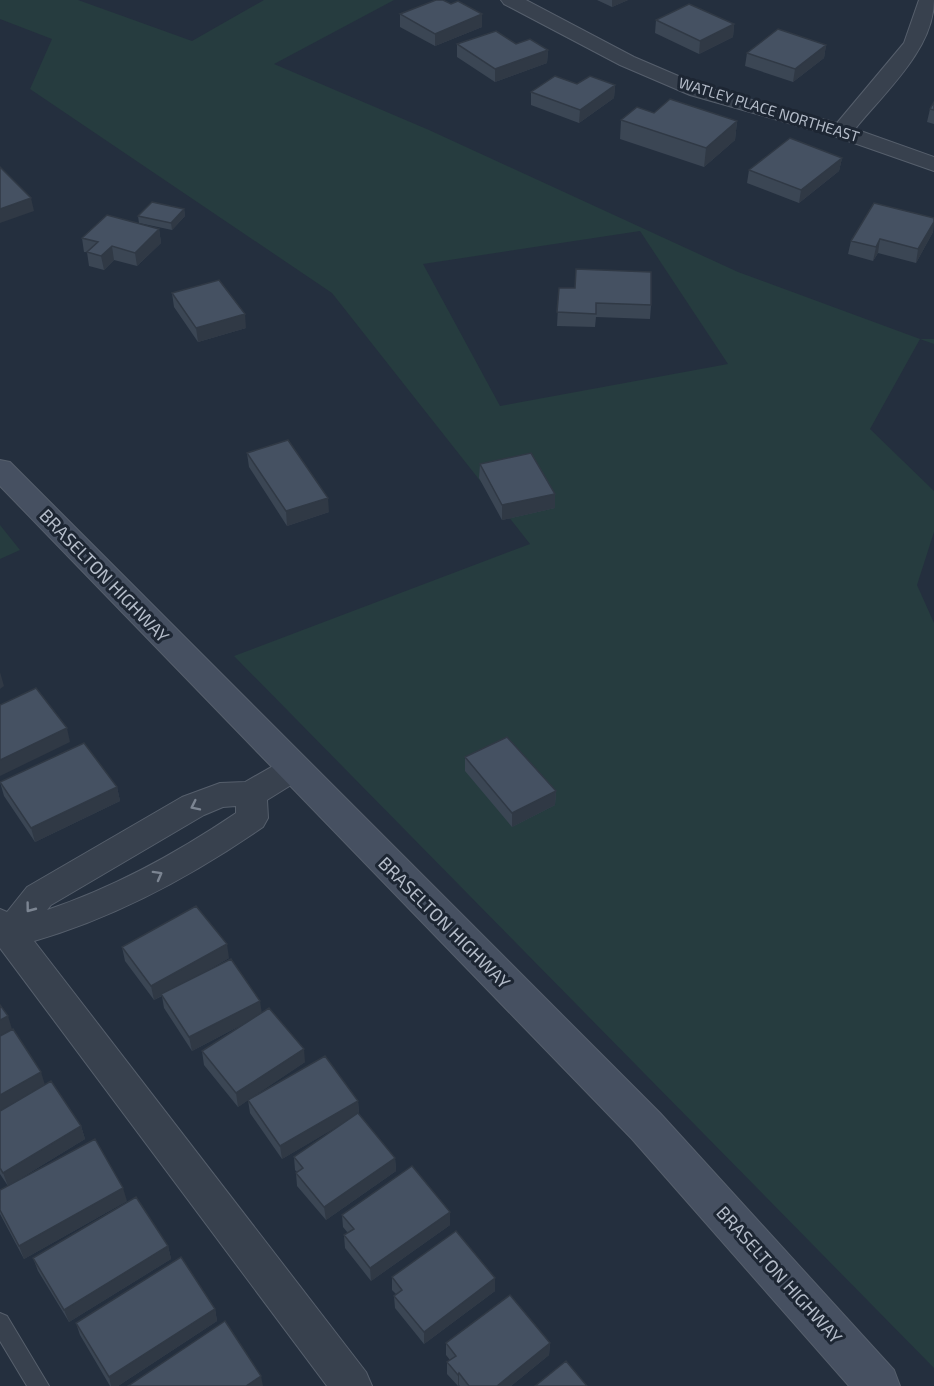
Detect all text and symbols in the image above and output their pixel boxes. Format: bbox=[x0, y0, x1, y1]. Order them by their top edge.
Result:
street label: WATLEY PLACE NORTHEAST bbox=[677, 73, 862, 145]
street label: BRASELTON HIGHWAY bbox=[35, 504, 175, 647]
one-way arrow bbox=[190, 799, 201, 811]
street label: BRASELTON HIGHWAY bbox=[374, 852, 516, 993]
one-way arrow bbox=[152, 871, 162, 882]
one-way arrow bbox=[26, 901, 37, 912]
street label: BRASELTON HIGHWAY bbox=[712, 1201, 848, 1348]

